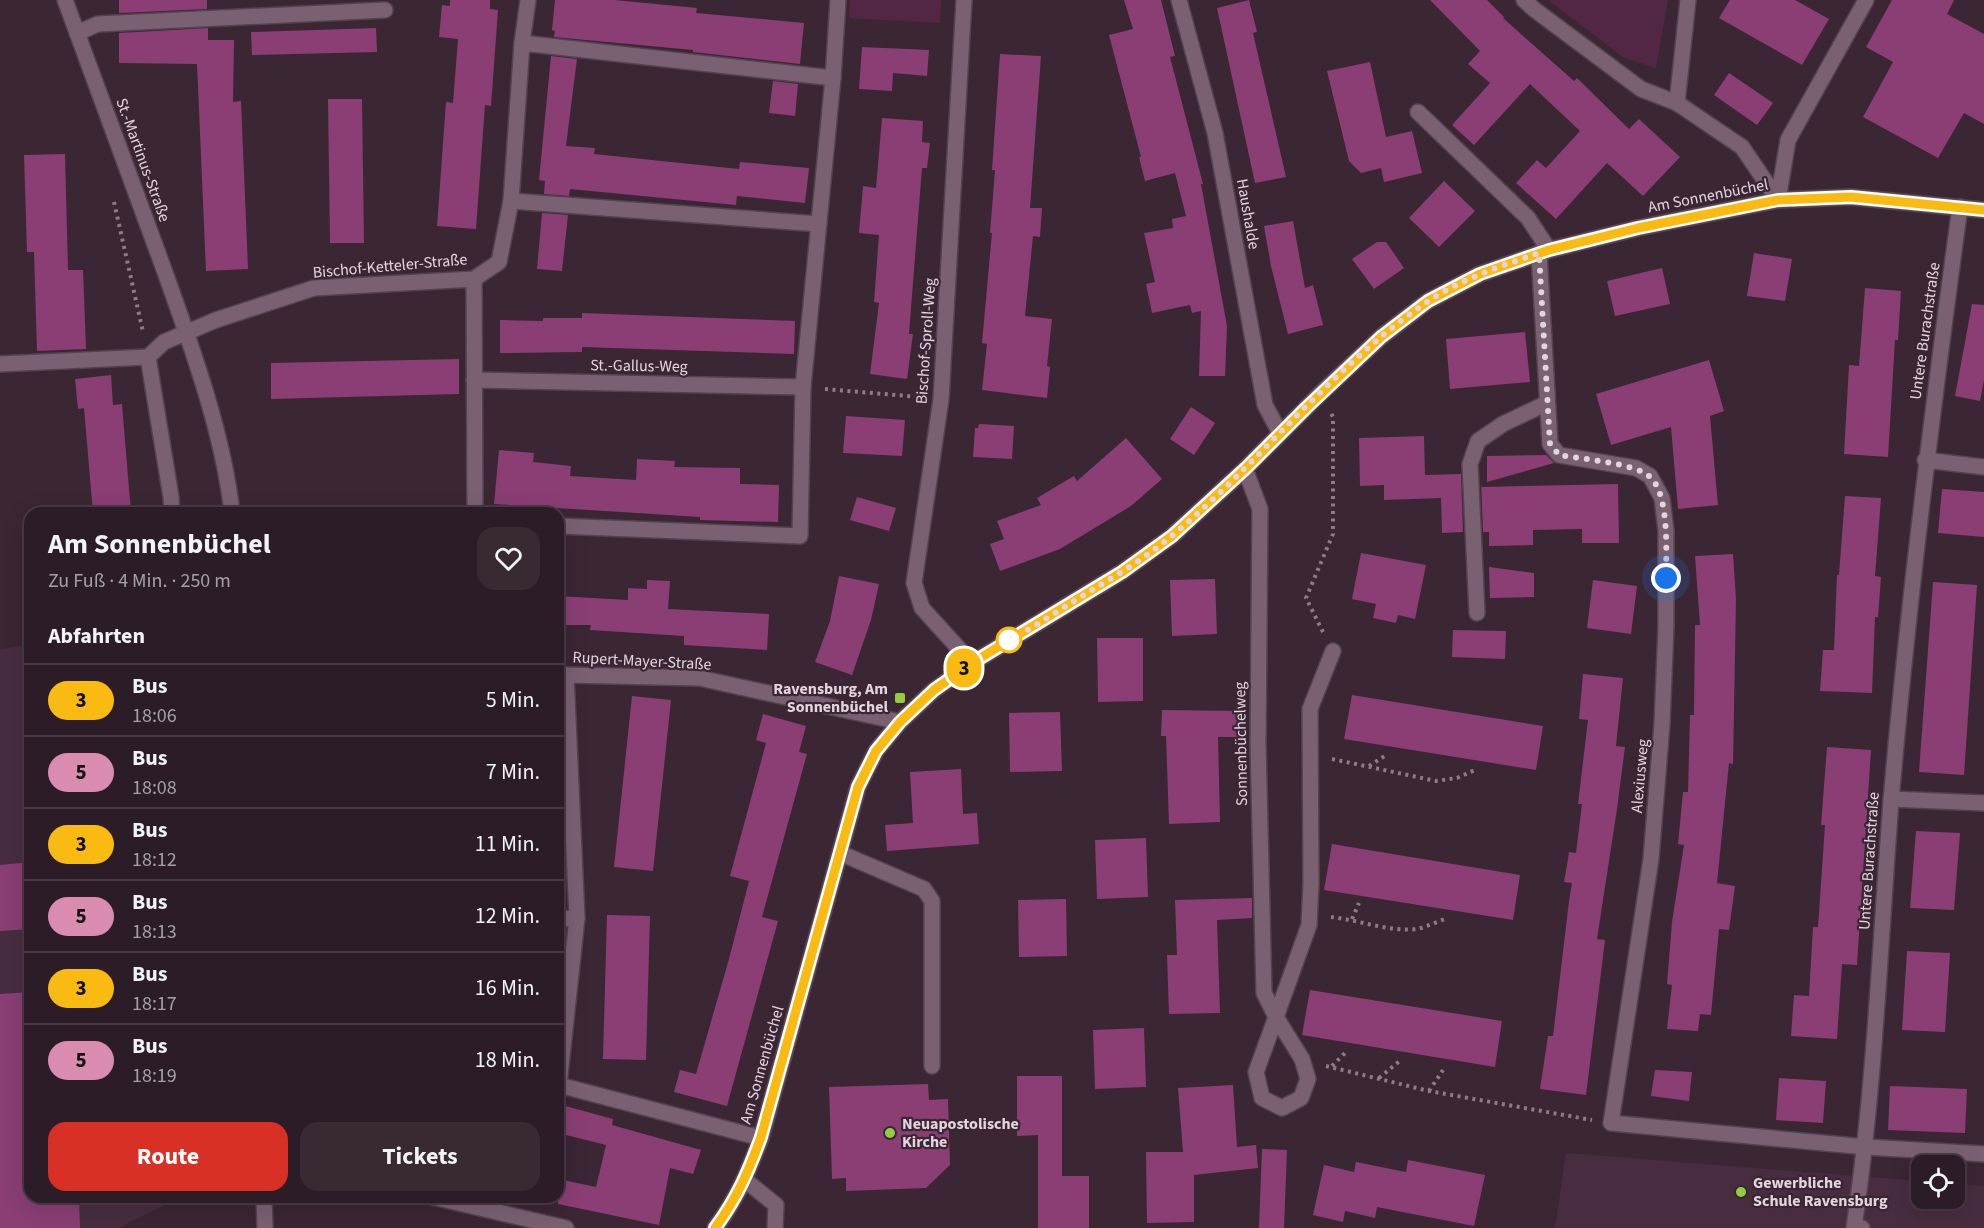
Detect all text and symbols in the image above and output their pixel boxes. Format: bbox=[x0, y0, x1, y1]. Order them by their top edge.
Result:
street label: St.-Martinus-Straße bbox=[110, 95, 176, 225]
street label: Am Sonnenbüchel bbox=[1646, 174, 1770, 218]
street label: Haushalde bbox=[1231, 177, 1265, 251]
street label: Bischof-Ketteler-Straße bbox=[312, 248, 468, 284]
street label: Untere Burachstraße bbox=[1904, 261, 1946, 401]
street label: Bischof-Sproll-Weg bbox=[911, 277, 941, 405]
street label: St.-Gallus-Weg bbox=[590, 354, 688, 378]
text: Am Sonnenbüchel bbox=[48, 524, 271, 564]
button: heart bbox=[477, 527, 540, 590]
your location bbox=[1651, 563, 1681, 593]
text: Zu Fuß · 4 Min. · 250 m bbox=[48, 567, 231, 595]
text: Abfahrten bbox=[48, 620, 145, 652]
unlabelled marker bbox=[996, 627, 1022, 653]
street label: Rupert-Mayer-Straße bbox=[572, 646, 712, 676]
line badge: 3 bbox=[944, 648, 984, 688]
text: 3 bbox=[958, 653, 970, 683]
text: Bus bbox=[132, 670, 168, 702]
place label: Ravensburg, Am Sonnenbüchel bbox=[773, 678, 888, 718]
street label: Sonnenbüchelweg bbox=[1229, 682, 1253, 806]
text: 5 Min. bbox=[486, 684, 540, 716]
text: 3 bbox=[75, 685, 87, 715]
marker: Ravensburg, Am Sonnenbüchel bbox=[893, 691, 907, 705]
text: 18:06 bbox=[132, 702, 177, 730]
street label: Alexiusweg bbox=[1626, 738, 1654, 814]
text: Bus bbox=[132, 742, 168, 774]
text: 7 Min. bbox=[486, 756, 540, 788]
text: 5 bbox=[75, 757, 87, 787]
text: 18:08 bbox=[132, 774, 177, 802]
street label: Untere Burachstraße bbox=[1853, 791, 1885, 931]
text: Bus bbox=[132, 814, 168, 846]
text: 11 Min. bbox=[475, 828, 540, 860]
text: 3 bbox=[75, 829, 87, 859]
text: 18:12 bbox=[132, 846, 177, 874]
text: Bus bbox=[132, 886, 168, 918]
text: 12 Min. bbox=[475, 900, 540, 932]
text: 5 bbox=[75, 901, 87, 931]
text: 18:13 bbox=[132, 918, 177, 946]
text: Bus bbox=[132, 958, 168, 990]
text: 16 Min. bbox=[475, 972, 540, 1004]
text: 3 bbox=[75, 973, 87, 1003]
text: 18:17 bbox=[132, 990, 177, 1018]
street label: Am Sonnenbüchel bbox=[735, 1003, 789, 1127]
text: Bus bbox=[132, 1030, 168, 1062]
text: 18 Min. bbox=[475, 1044, 540, 1076]
text: 5 bbox=[75, 1045, 87, 1075]
text: 18:19 bbox=[132, 1062, 177, 1090]
place label: Neuapostolische Kirche bbox=[902, 1113, 1019, 1153]
button: Route bbox=[48, 1122, 288, 1191]
button: Tickets bbox=[300, 1122, 540, 1191]
marker: Neuapostolische Kirche bbox=[883, 1126, 897, 1140]
map controls bbox=[1911, 1155, 1965, 1209]
button: locate bbox=[1911, 1155, 1965, 1209]
place label: Gewerbliche Schule Ravensburg bbox=[1753, 1172, 1888, 1212]
marker: Gewerbliche Schule Ravensburg bbox=[1734, 1185, 1748, 1199]

